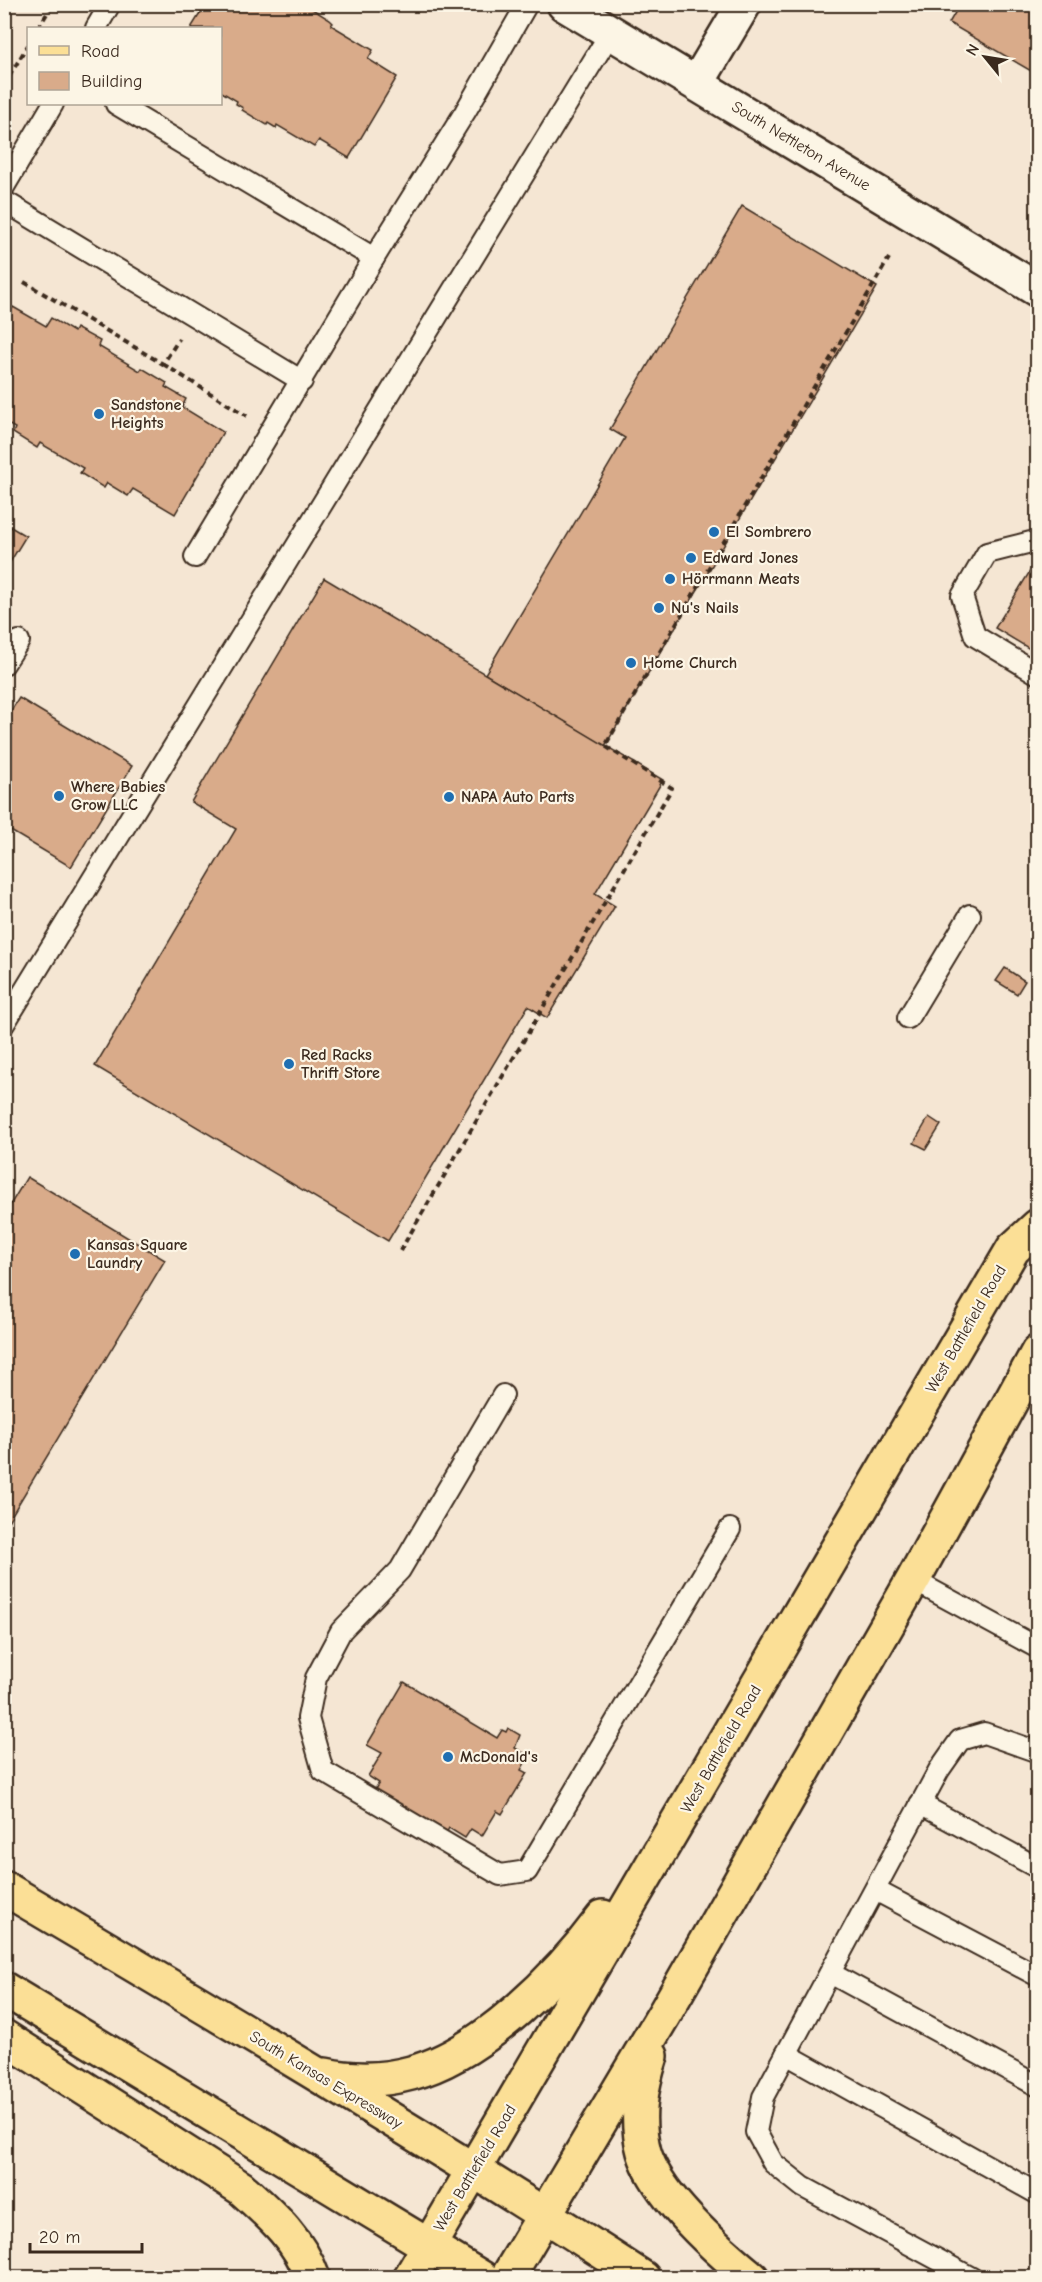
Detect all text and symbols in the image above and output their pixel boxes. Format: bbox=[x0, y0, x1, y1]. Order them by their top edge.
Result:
legend bbox=[27, 27, 222, 105]
north arrow bbox=[955, 27, 1015, 87]
text: Road bbox=[81, 41, 120, 62]
text: N bbox=[962, 41, 983, 59]
text: Building bbox=[81, 71, 143, 92]
street label: South Nettleton Avenue bbox=[728, 97, 874, 195]
place label: Sandstone Heights bbox=[111, 396, 182, 432]
marker: Sandstone Heights bbox=[92, 407, 106, 421]
place label: El Sombrero bbox=[726, 523, 811, 541]
marker: El Sombrero bbox=[707, 525, 721, 539]
place label: Edward Jones bbox=[703, 549, 798, 567]
marker: Edward Jones bbox=[684, 551, 698, 565]
place label: Hörrmann Meats bbox=[682, 570, 800, 588]
marker: Hörrmann Meats bbox=[663, 572, 677, 586]
place label: Nu's Nails bbox=[671, 599, 739, 617]
marker: Nu's Nails bbox=[652, 601, 666, 615]
place label: Home Church bbox=[643, 654, 737, 672]
marker: Home Church bbox=[624, 656, 638, 670]
place label: Where Babies Grow LLC bbox=[71, 778, 165, 814]
place label: NAPA Auto Parts bbox=[461, 788, 575, 806]
marker: Where Babies Grow LLC bbox=[52, 789, 66, 803]
marker: NAPA Auto Parts bbox=[442, 790, 456, 804]
place label: Red Racks Thrift Store bbox=[301, 1046, 380, 1082]
marker: Red Racks Thrift Store bbox=[282, 1057, 296, 1071]
place label: Kansas Square Laundry bbox=[87, 1236, 188, 1272]
marker: Kansas Square Laundry bbox=[68, 1247, 82, 1261]
street label: West Battlefield Road bbox=[922, 1262, 1010, 1396]
street label: West Battlefield Road bbox=[677, 1682, 765, 1816]
place label: McDonald's bbox=[460, 1748, 538, 1766]
marker: McDonald's bbox=[441, 1750, 455, 1764]
street label: South Kansas Expressway bbox=[246, 2027, 406, 2133]
street label: West Battlefield Road bbox=[430, 2102, 520, 2234]
scale bar bbox=[30, 2216, 142, 2254]
text: 20 m bbox=[39, 2227, 80, 2248]

